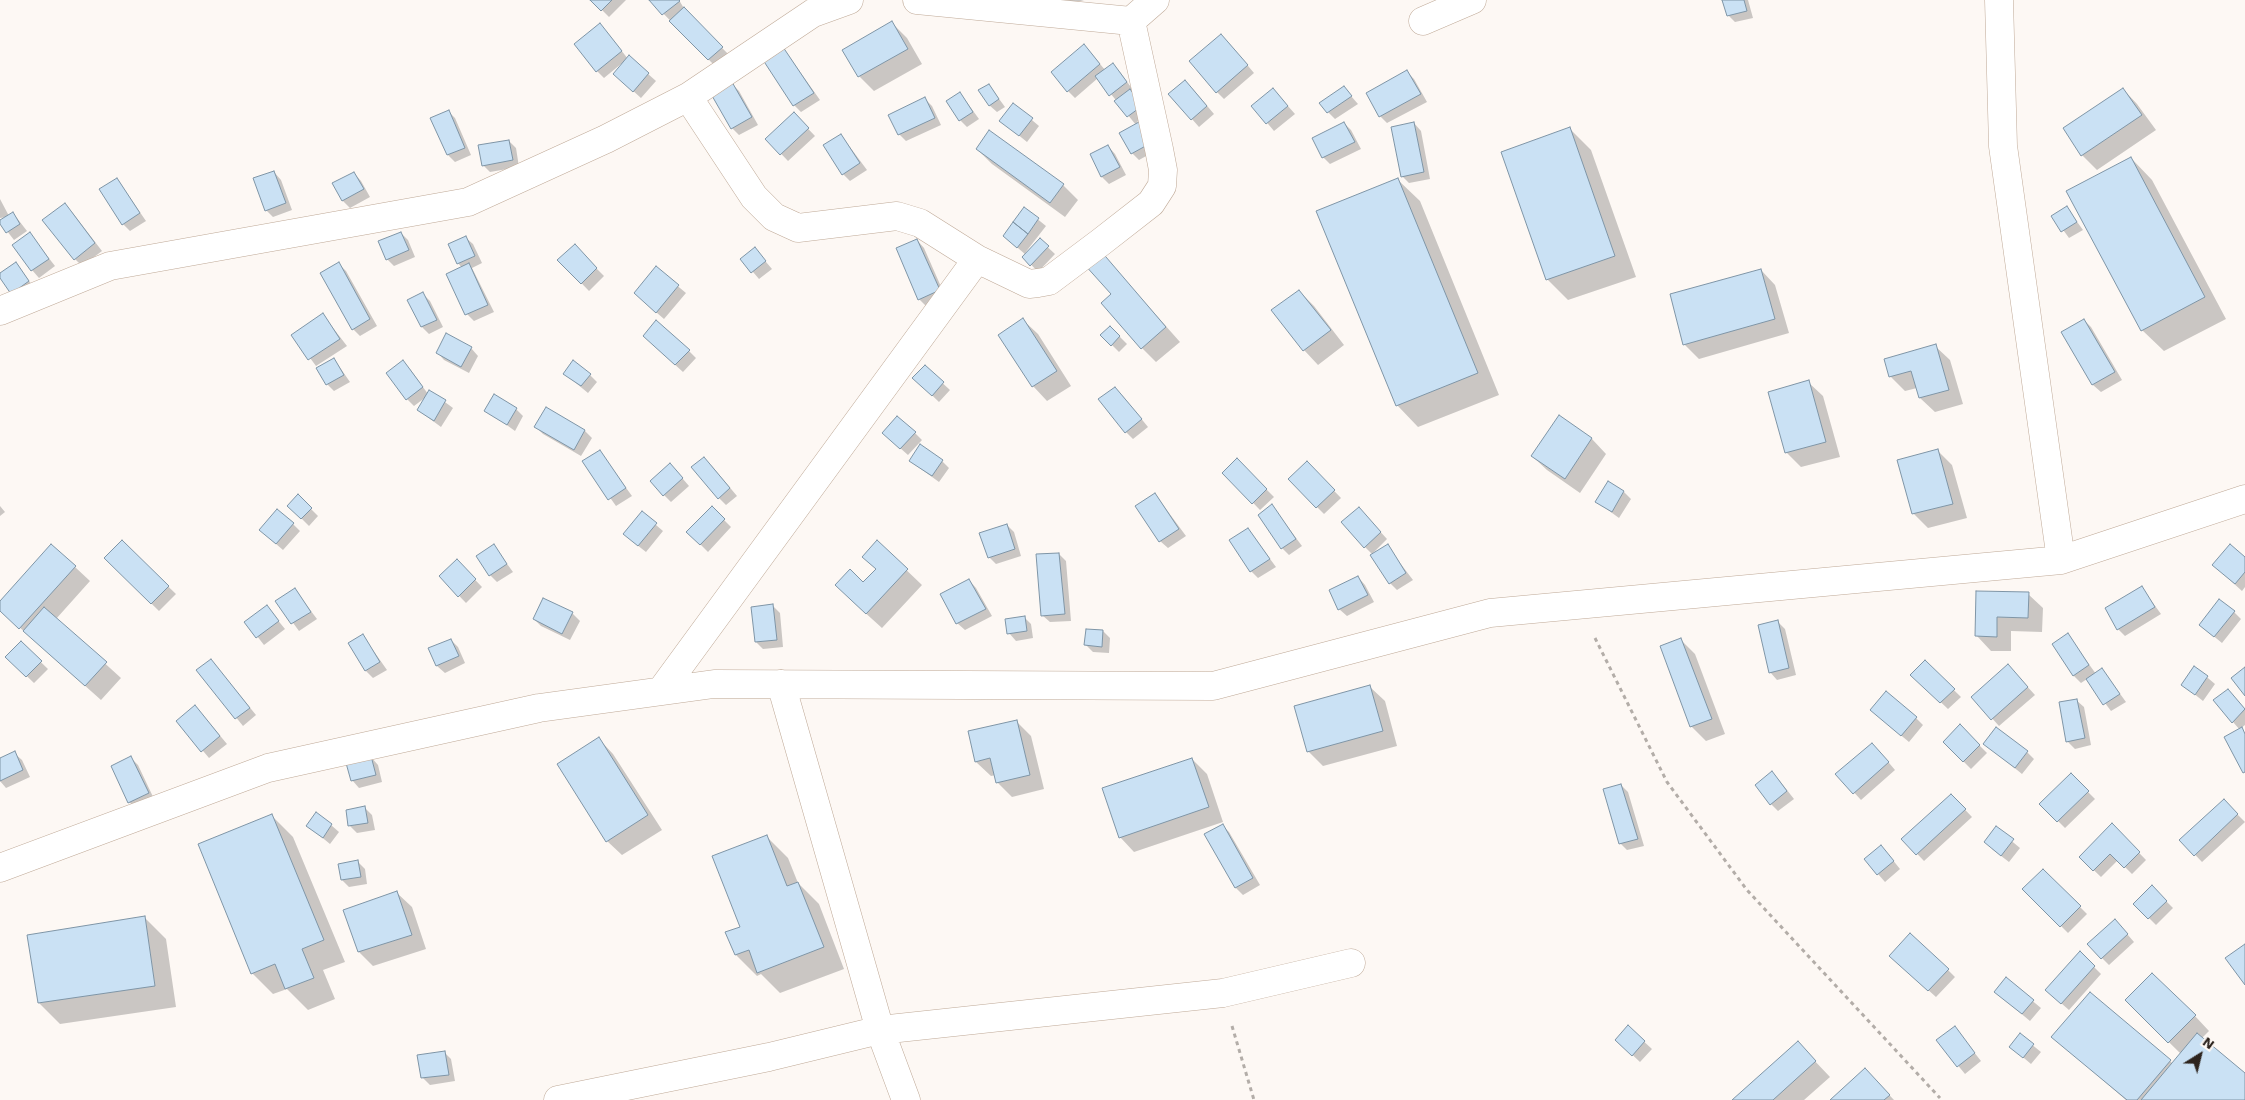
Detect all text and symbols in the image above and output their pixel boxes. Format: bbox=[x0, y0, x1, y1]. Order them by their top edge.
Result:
north arrow bbox=[2175, 1030, 2225, 1080]
text: N bbox=[2200, 1033, 2218, 1052]

